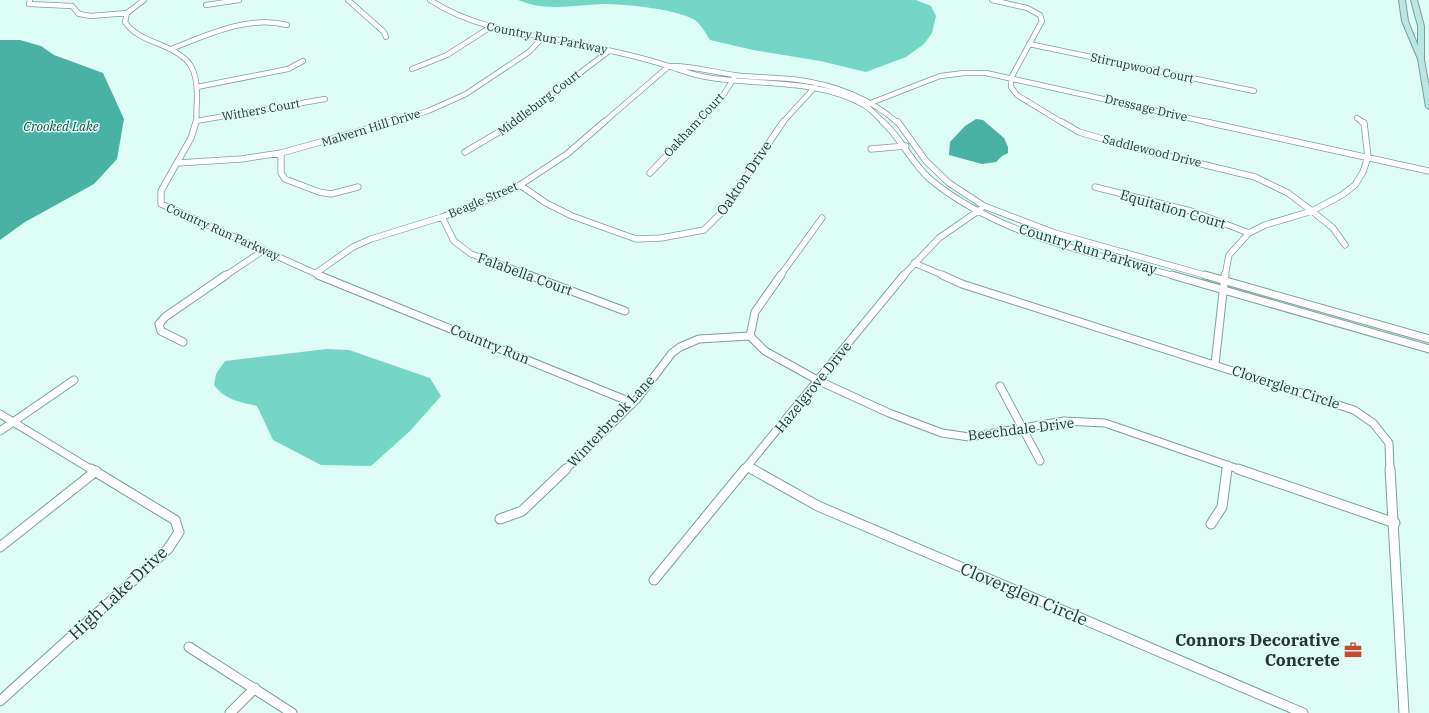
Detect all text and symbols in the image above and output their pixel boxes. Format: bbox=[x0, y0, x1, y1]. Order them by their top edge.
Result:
street label: Country Run Parkway bbox=[485, 18, 609, 57]
street label: Stirrupwood Court bbox=[1089, 49, 1195, 86]
street label: Middleburg Court bbox=[494, 67, 583, 139]
street label: Oakham Court bbox=[660, 90, 727, 160]
street label: Dressage Drive bbox=[1103, 91, 1189, 124]
street label: Withers Court bbox=[221, 95, 301, 124]
street label: Malvern Hill Drive bbox=[320, 105, 422, 150]
water label: Crooked Lake bbox=[23, 118, 99, 135]
street label: Saddlewood Drive bbox=[1101, 131, 1203, 170]
street label: Oakton Drive bbox=[712, 137, 776, 219]
street label: Beagle Street bbox=[446, 178, 520, 221]
street label: Equitation Court bbox=[1118, 185, 1228, 233]
street label: Country Run Parkway bbox=[164, 200, 283, 264]
street label: Country Run Parkway bbox=[1017, 219, 1160, 279]
street label: Falabella Court bbox=[475, 249, 575, 300]
street label: Country Run bbox=[448, 320, 532, 368]
street label: Hazelgrove Drive bbox=[771, 338, 855, 436]
street label: Cloverglen Circle bbox=[1230, 361, 1342, 413]
street label: Winterbrook Lane bbox=[564, 371, 658, 471]
street label: Beechdale Drive bbox=[967, 414, 1075, 444]
street label: High Lake Drive bbox=[64, 541, 172, 645]
street label: Cloverglen Circle bbox=[957, 557, 1091, 631]
place label: Connors Decorative Concrete bbox=[1175, 629, 1340, 671]
office icon: Connors Decorative Concrete bbox=[1343, 640, 1363, 660]

